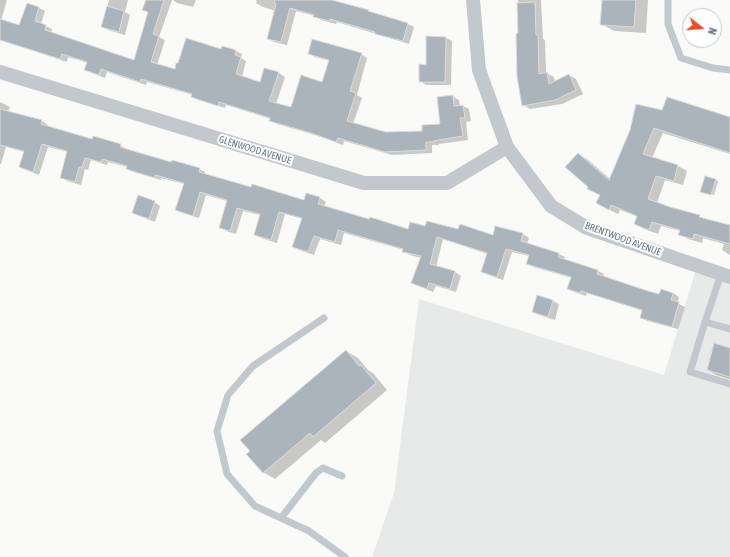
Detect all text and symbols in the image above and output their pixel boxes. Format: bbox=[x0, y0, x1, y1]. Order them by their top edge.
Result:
north arrow bbox=[682, 8, 722, 48]
text: N bbox=[706, 26, 719, 36]
street label: GLENWOOD AVENUE bbox=[217, 133, 293, 167]
street label: BRENTWOOD AVENUE bbox=[583, 220, 663, 258]

